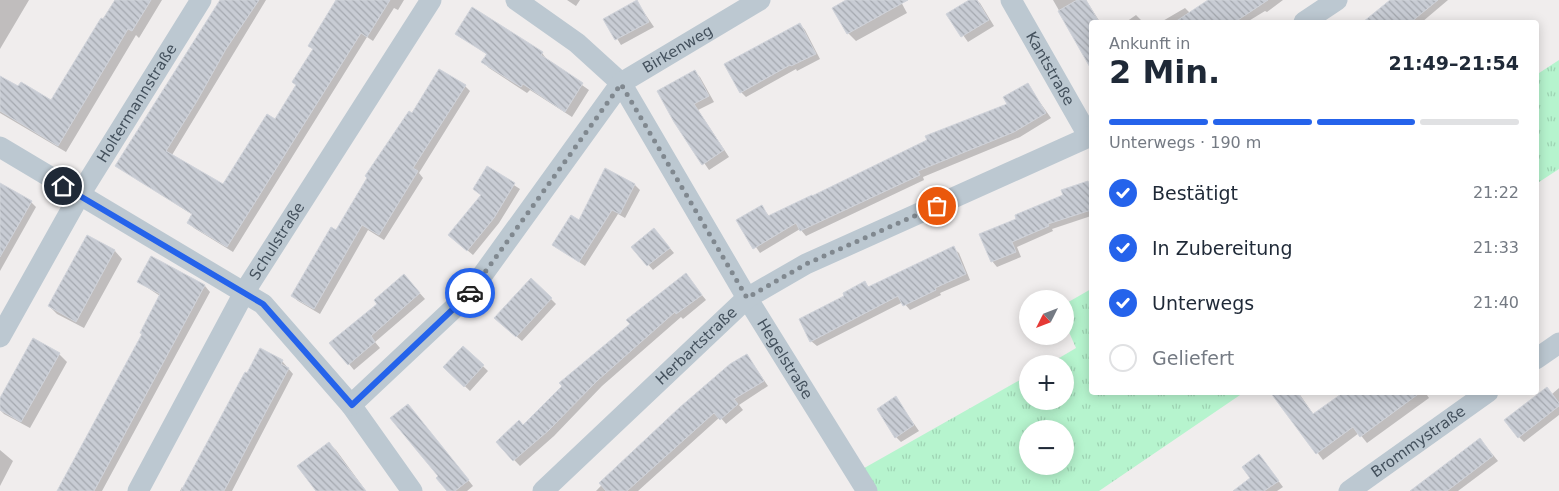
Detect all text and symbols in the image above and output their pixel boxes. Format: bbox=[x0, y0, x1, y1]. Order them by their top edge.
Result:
street label: Birkenweg bbox=[639, 21, 716, 77]
street label: Kantstraße bbox=[1022, 29, 1078, 109]
text: Ankunft in bbox=[1109, 34, 1190, 53]
street label: Holtermannstraße bbox=[93, 41, 180, 166]
text: 21:49–21:54 bbox=[1389, 52, 1519, 74]
text: 2 Min. bbox=[1109, 53, 1220, 91]
text: Unterwegs · 190 m bbox=[1109, 133, 1261, 152]
pin bbox=[42, 165, 84, 207]
icon: home bbox=[49, 172, 77, 200]
icon: check bbox=[1109, 179, 1137, 207]
text: Bestätigt bbox=[1152, 182, 1238, 204]
text: 21:22 bbox=[1473, 183, 1519, 202]
pin bbox=[916, 185, 958, 227]
icon: bag bbox=[923, 192, 951, 220]
street label: Schulstraße bbox=[245, 199, 308, 283]
icon: check bbox=[1109, 234, 1137, 262]
text: In Zubereitung bbox=[1152, 237, 1292, 259]
text: 21:33 bbox=[1473, 238, 1519, 257]
courier bbox=[445, 268, 495, 318]
icon: car bbox=[456, 279, 484, 307]
icon: check bbox=[1109, 289, 1137, 317]
north arrow bbox=[1019, 290, 1074, 345]
map controls bbox=[1019, 290, 1074, 475]
text: Unterwegs bbox=[1152, 292, 1254, 314]
text: 21:40 bbox=[1473, 293, 1519, 312]
street label: Herbartstraße bbox=[652, 303, 741, 389]
street label: Hegelstraße bbox=[753, 315, 817, 402]
text: Geliefert bbox=[1152, 347, 1234, 369]
button: + bbox=[1019, 355, 1074, 410]
street label: Brommystraße bbox=[1368, 402, 1469, 481]
button: − bbox=[1019, 420, 1074, 475]

